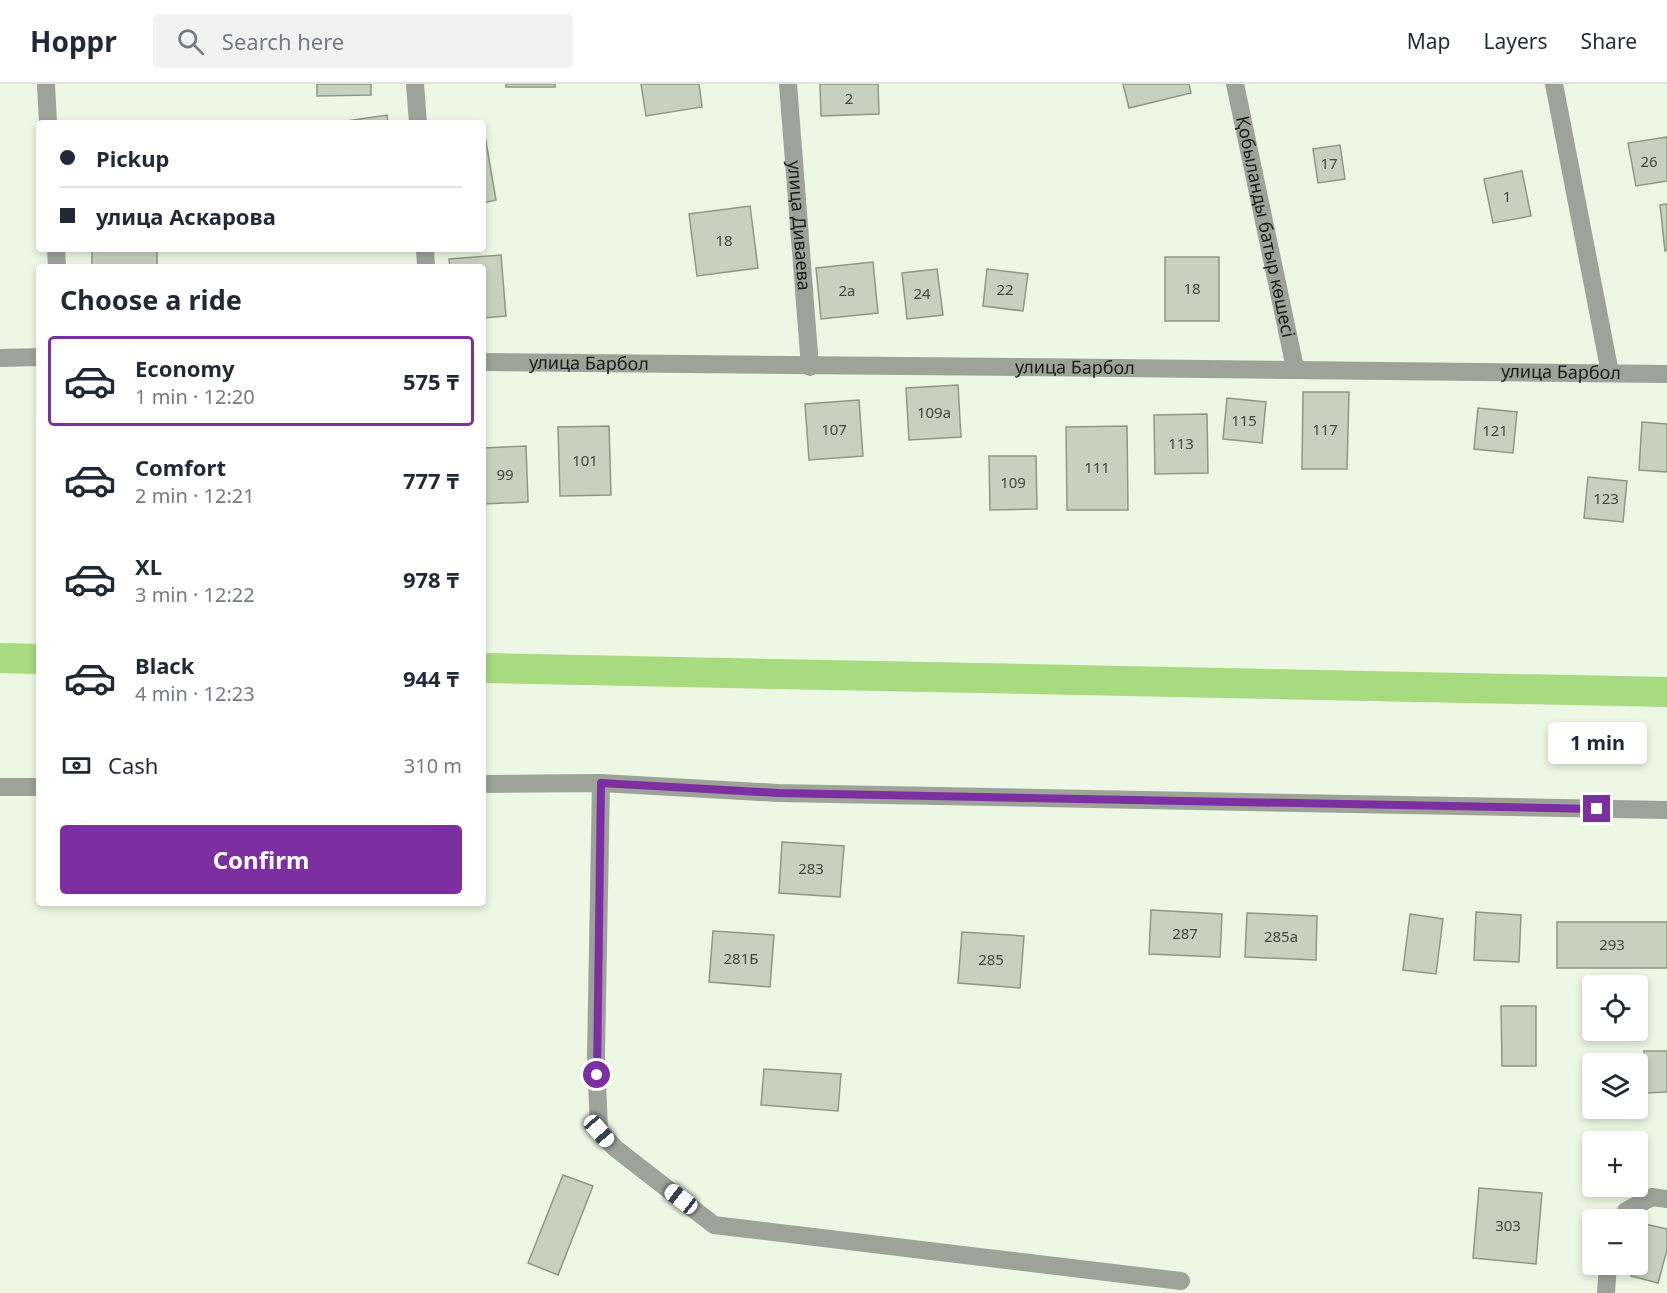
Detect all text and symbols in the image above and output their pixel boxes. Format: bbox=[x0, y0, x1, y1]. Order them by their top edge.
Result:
search box bbox=[153, 14, 573, 68]
text: Hoppr bbox=[30, 22, 117, 60]
icon: search bbox=[174, 25, 207, 58]
text: Search here bbox=[222, 26, 344, 56]
text: Map bbox=[1407, 27, 1451, 55]
text: Layers bbox=[1484, 27, 1548, 55]
text: Share bbox=[1581, 27, 1637, 55]
house number: 2 bbox=[845, 88, 853, 108]
street label: Қобыланды батыр көшесі bbox=[1231, 114, 1301, 340]
text: Pickup bbox=[96, 143, 169, 173]
house number: 26 bbox=[1640, 151, 1658, 171]
house number: 17 bbox=[1320, 153, 1338, 173]
street label: улица Диваева bbox=[783, 160, 817, 291]
house number: 1 bbox=[1503, 186, 1511, 206]
text: улица Аскарова bbox=[96, 201, 276, 231]
house number: 18 bbox=[715, 230, 733, 250]
house number: 18 bbox=[1183, 278, 1201, 298]
house number: 22 bbox=[996, 279, 1014, 299]
house number: 2а bbox=[839, 280, 855, 300]
text: Choose a ride bbox=[60, 281, 242, 318]
house number: 24 bbox=[913, 283, 931, 303]
street label: улица Барбол bbox=[529, 350, 649, 375]
text: Economy bbox=[135, 353, 234, 383]
icon: car bbox=[63, 354, 117, 408]
street label: улица Барбол bbox=[1015, 354, 1135, 379]
street label: улица Барбол bbox=[1501, 358, 1621, 384]
text: 575 ₸ bbox=[403, 366, 459, 396]
text: 1 min · 12:20 bbox=[135, 383, 255, 410]
house number: 109а bbox=[917, 402, 951, 422]
house number: 115 bbox=[1231, 410, 1257, 430]
house number: 107 bbox=[821, 419, 847, 439]
house number: 117 bbox=[1312, 419, 1338, 439]
house number: 121 bbox=[1482, 420, 1508, 440]
house number: 113 bbox=[1168, 433, 1194, 453]
house number: 101 bbox=[572, 450, 598, 470]
text: Comfort bbox=[135, 452, 226, 482]
icon: car bbox=[63, 453, 117, 507]
house number: 111 bbox=[1084, 457, 1110, 477]
house number: 99 bbox=[496, 464, 514, 484]
text: 777 ₸ bbox=[403, 465, 459, 495]
house number: 109 bbox=[1000, 472, 1026, 492]
text: 2 min · 12:21 bbox=[135, 482, 255, 509]
house number: 123 bbox=[1593, 488, 1619, 508]
text: XL bbox=[135, 551, 162, 581]
icon: car bbox=[63, 552, 117, 606]
text: 978 ₸ bbox=[403, 564, 459, 594]
text: 3 min · 12:22 bbox=[135, 581, 255, 608]
text: Black bbox=[135, 650, 194, 680]
icon: car bbox=[63, 651, 117, 705]
text: 944 ₸ bbox=[403, 663, 459, 693]
text: 4 min · 12:23 bbox=[135, 680, 255, 707]
callout: 1 min bbox=[1548, 722, 1646, 764]
text: 1 min bbox=[1570, 729, 1625, 756]
icon: cash bbox=[60, 749, 93, 782]
text: Cash bbox=[108, 750, 158, 780]
text: 310 m bbox=[404, 752, 462, 779]
route end bbox=[1583, 795, 1610, 822]
button: Confirm bbox=[60, 825, 462, 894]
house number: 283 bbox=[798, 858, 824, 878]
house number: 287 bbox=[1172, 923, 1198, 943]
house number: 285а bbox=[1264, 926, 1298, 946]
house number: 293 bbox=[1599, 934, 1625, 954]
house number: 281Б bbox=[724, 948, 758, 968]
house number: 285 bbox=[978, 949, 1004, 969]
map controls bbox=[1582, 975, 1648, 1275]
button: locate bbox=[1582, 975, 1648, 1041]
button: layers bbox=[1582, 1053, 1648, 1119]
route start bbox=[583, 1061, 610, 1088]
car bbox=[580, 1112, 618, 1150]
button: + bbox=[1582, 1131, 1648, 1197]
car bbox=[661, 1181, 701, 1217]
button: − bbox=[1582, 1209, 1648, 1275]
house number: 303 bbox=[1495, 1215, 1521, 1235]

